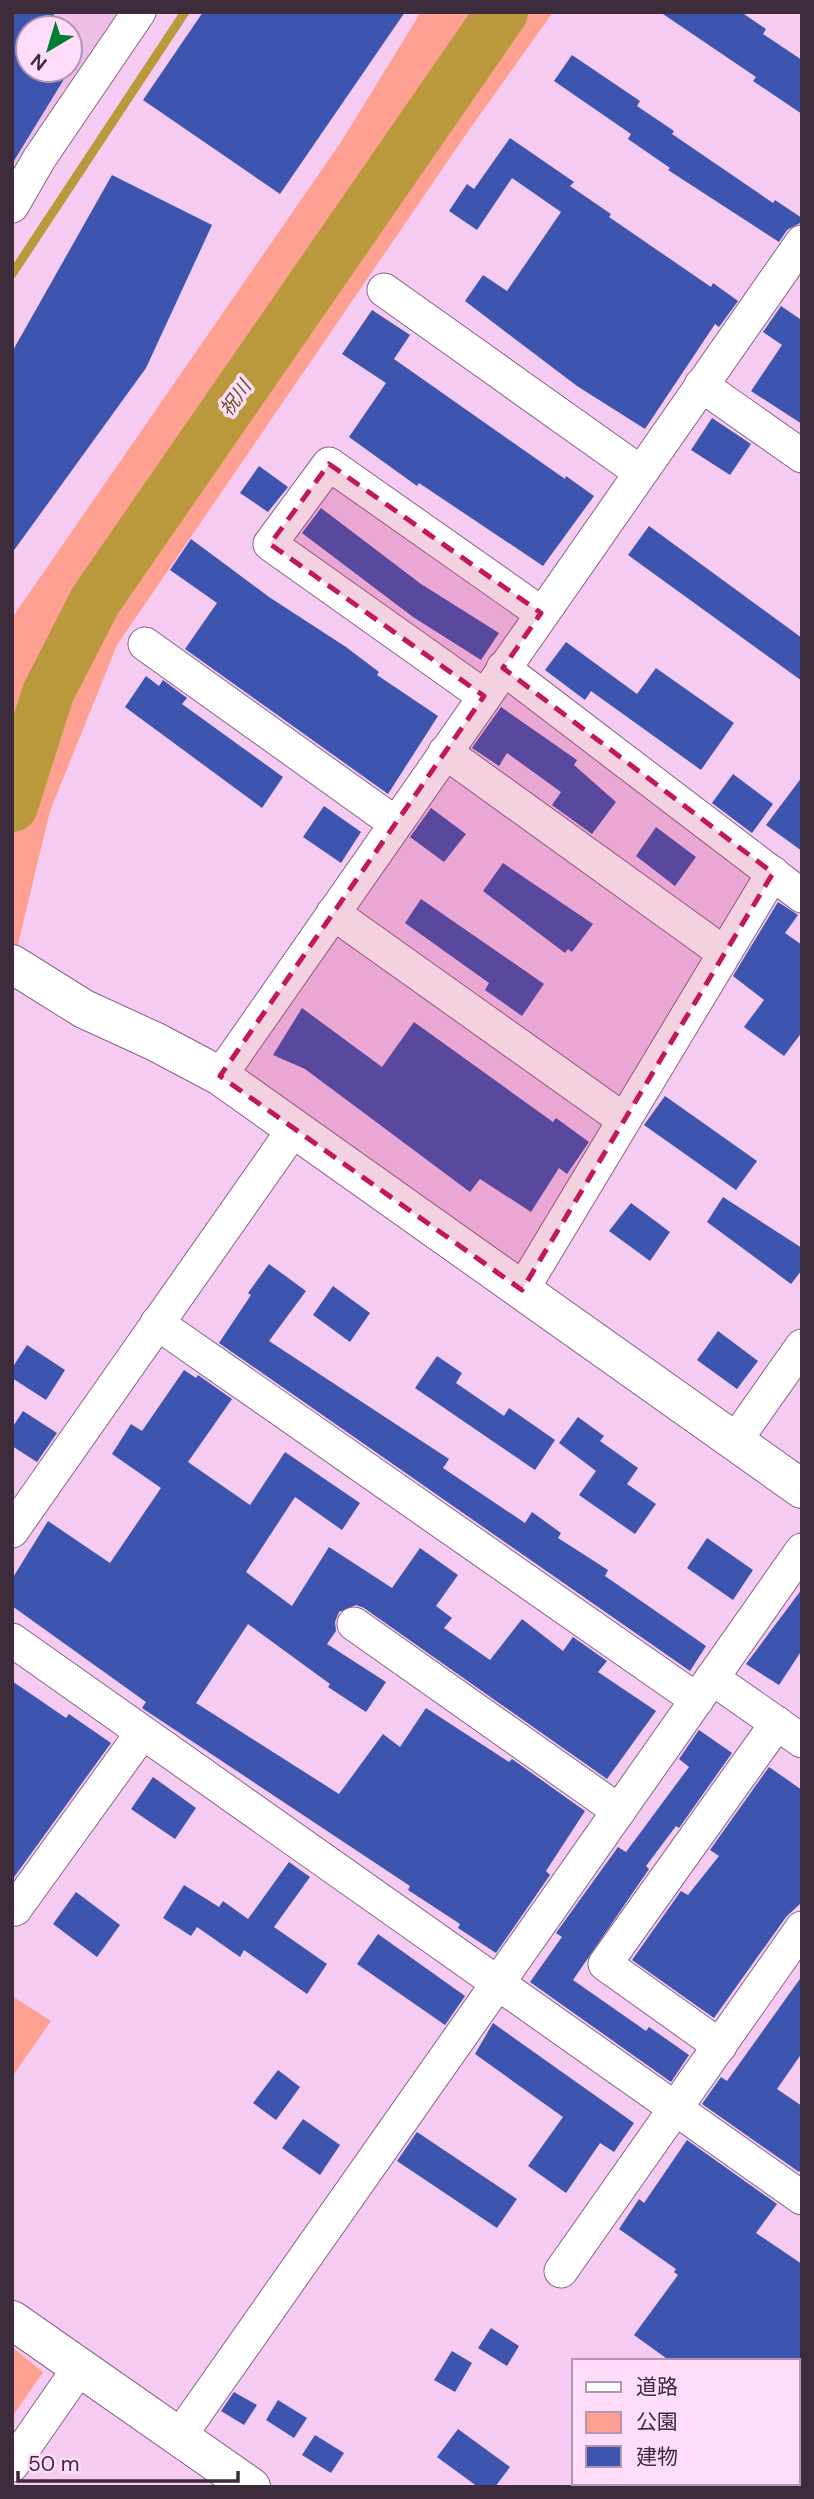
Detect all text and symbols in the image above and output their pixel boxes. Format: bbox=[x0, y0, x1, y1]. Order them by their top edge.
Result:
north arrow bbox=[14, 14, 84, 84]
text: N bbox=[26, 48, 52, 76]
water label: 祝川 bbox=[214, 374, 258, 421]
legend bbox=[572, 2359, 800, 2485]
text: 道路 bbox=[636, 2373, 678, 2401]
text: 公園 bbox=[636, 2408, 678, 2436]
scale bar bbox=[18, 2440, 238, 2484]
text: 建物 bbox=[636, 2443, 678, 2471]
text: 50 m bbox=[28, 2450, 79, 2478]

